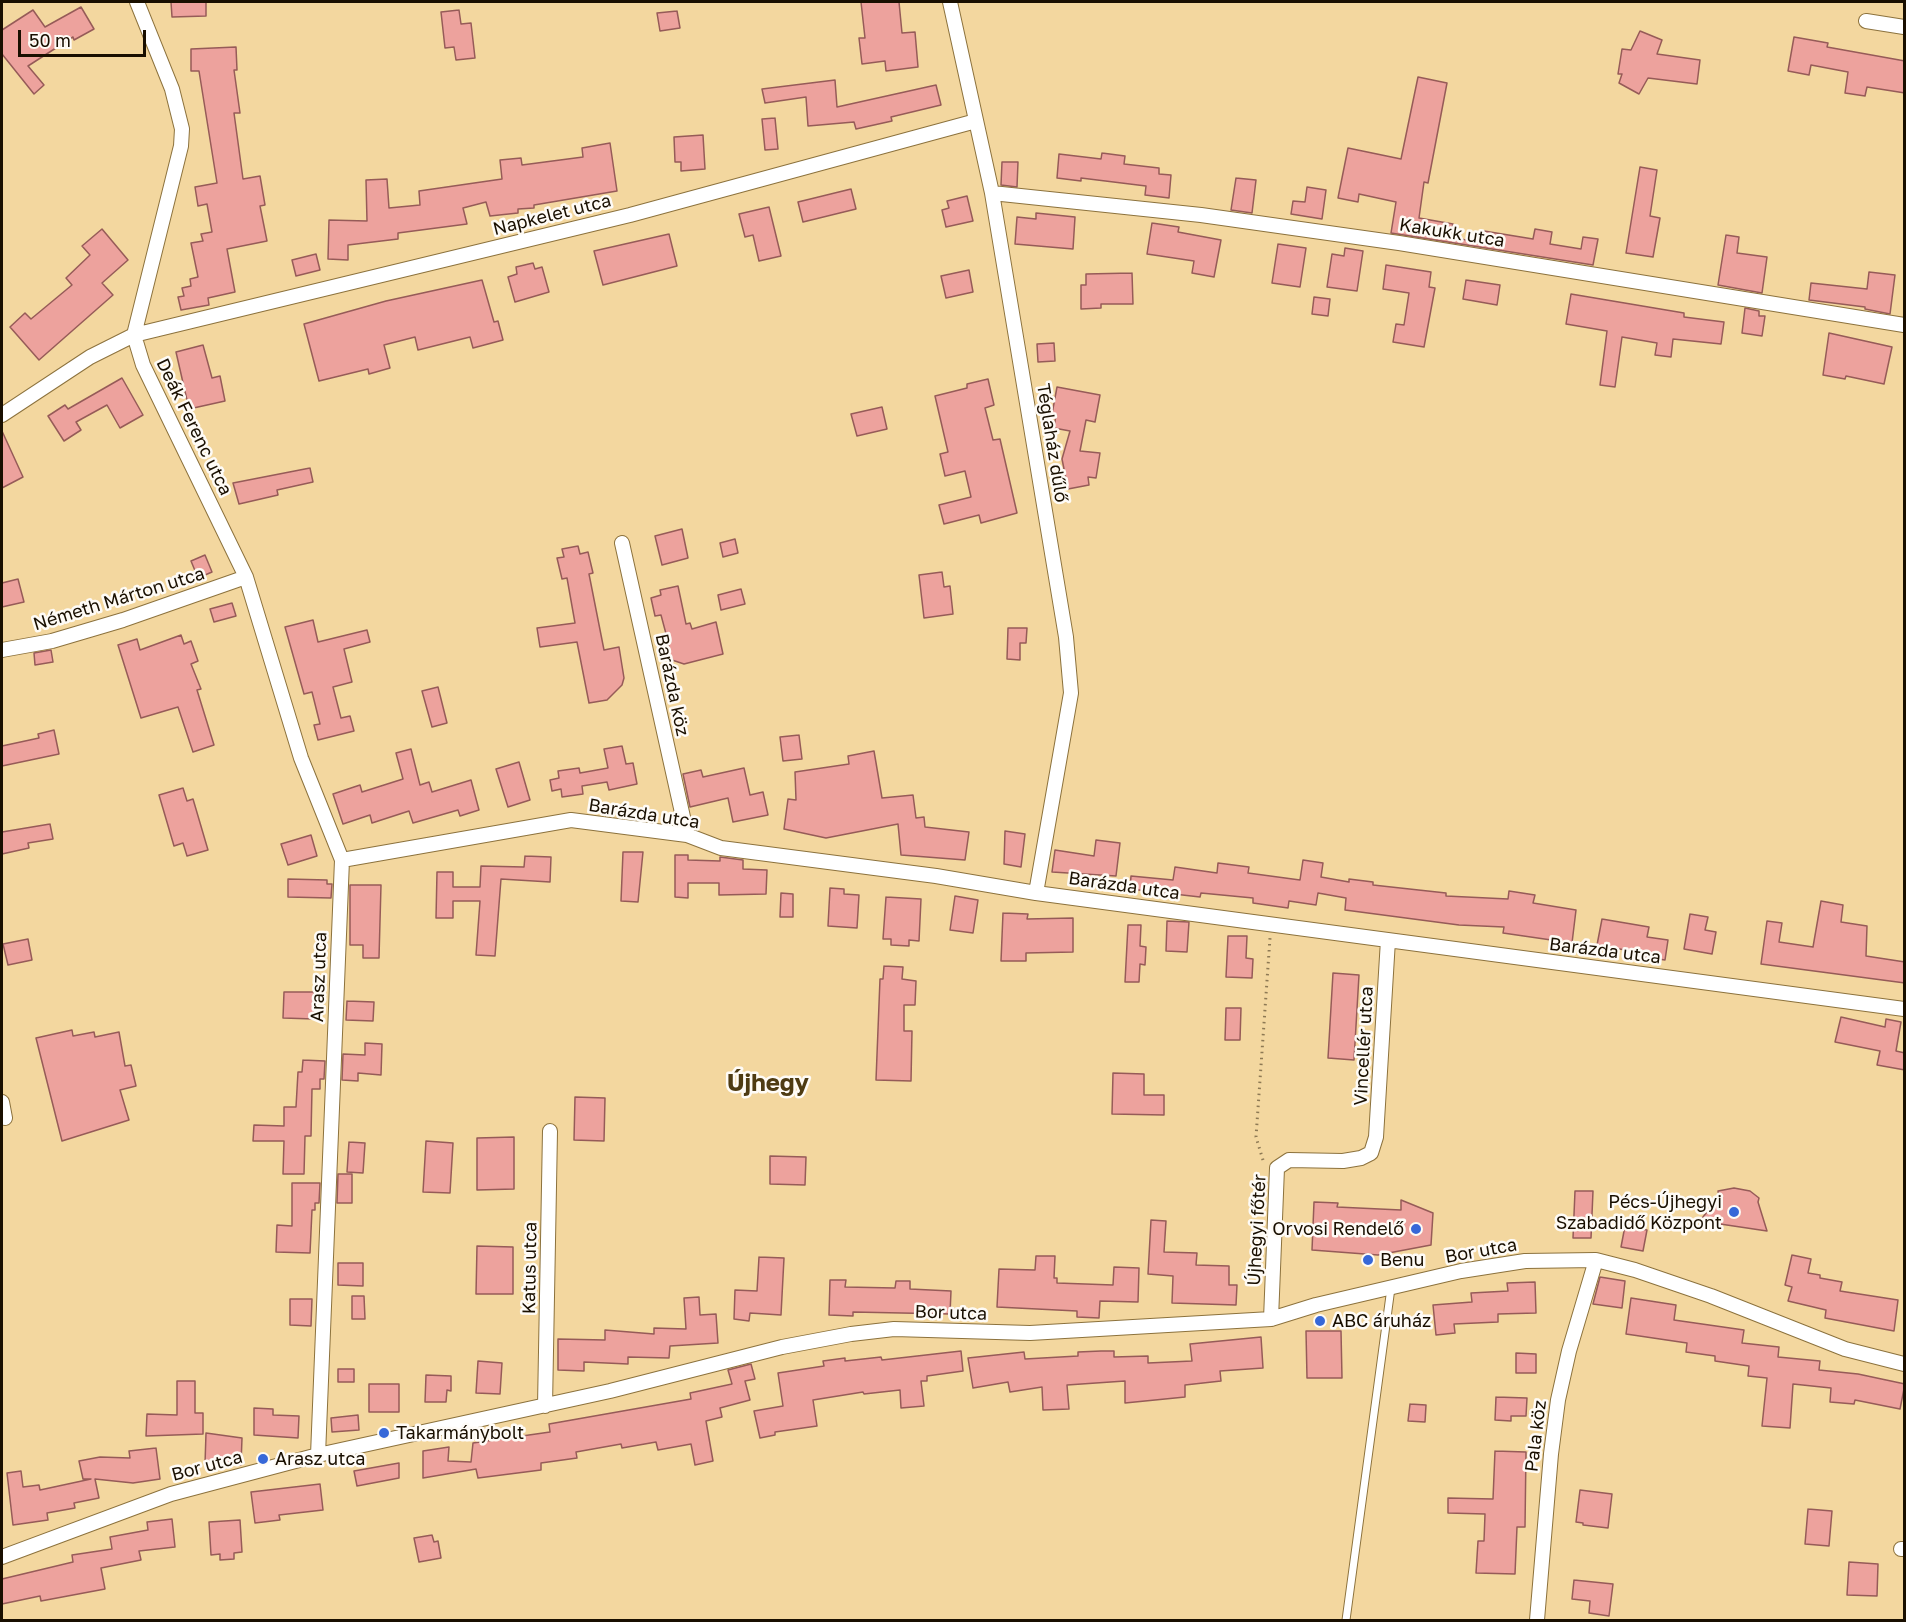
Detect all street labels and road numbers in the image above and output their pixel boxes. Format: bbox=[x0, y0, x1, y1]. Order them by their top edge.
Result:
street label: Napkelet utca bbox=[491, 190, 613, 240]
street label: Kakukk utca bbox=[1398, 214, 1506, 252]
street label: Deák Ferenc utca bbox=[152, 355, 236, 499]
street label: Téglaház dűlő bbox=[1032, 382, 1072, 504]
street label: Németh Márton utca bbox=[31, 563, 207, 635]
street label: Barázda köz bbox=[651, 632, 693, 738]
street label: Barázda utca bbox=[587, 795, 701, 833]
street label: Barázda utca bbox=[1067, 867, 1181, 905]
street label: Arasz utca bbox=[307, 931, 331, 1023]
street label: Barázda utca bbox=[1548, 933, 1662, 969]
street label: Vincellér utca bbox=[1350, 986, 1378, 1106]
street label: Újhegyi főtér bbox=[1243, 1174, 1271, 1286]
street label: Katus utca bbox=[518, 1222, 542, 1314]
street label: Bor utca bbox=[1443, 1234, 1519, 1268]
street label: Bor utca bbox=[914, 1301, 988, 1325]
street label: Pala köz bbox=[1521, 1399, 1551, 1473]
street label: Bor utca bbox=[169, 1446, 245, 1486]

